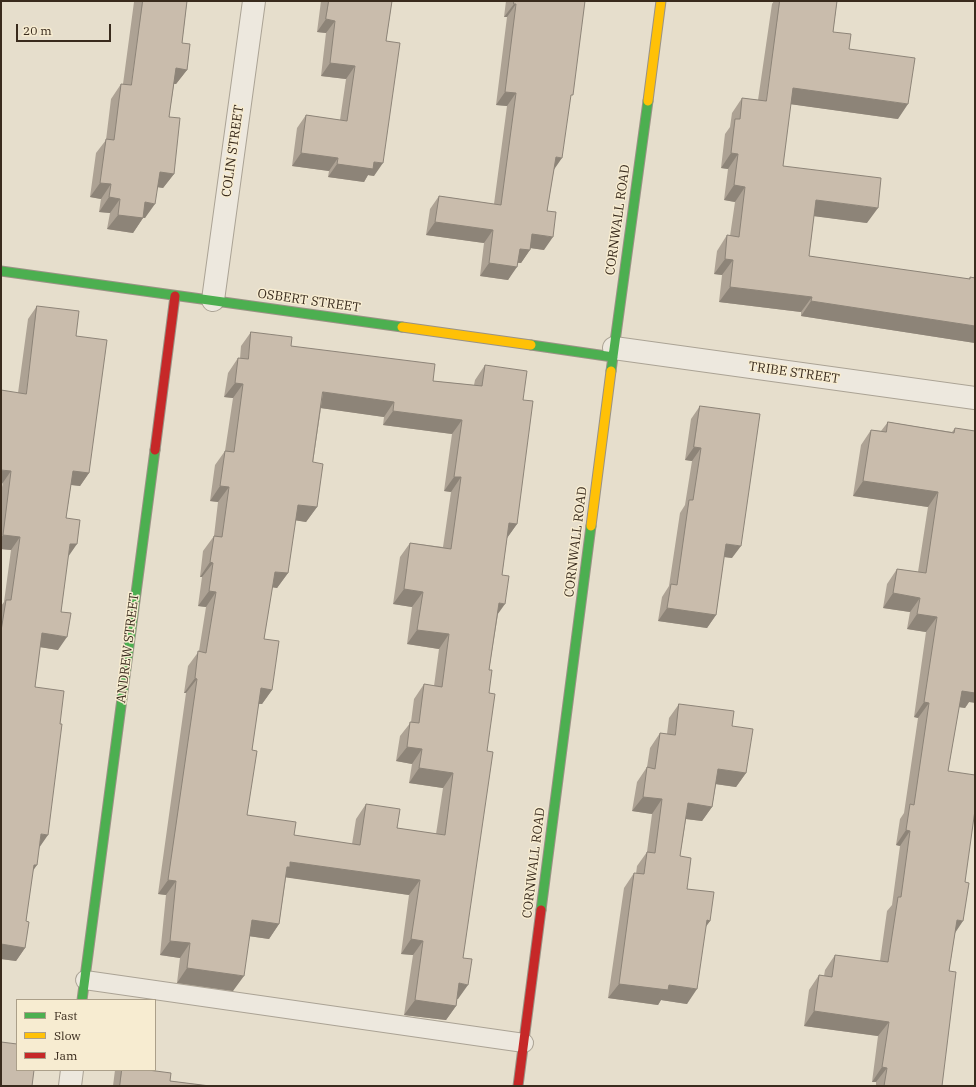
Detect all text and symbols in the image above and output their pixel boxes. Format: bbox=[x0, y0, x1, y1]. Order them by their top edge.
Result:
scale bar bbox=[18, 16, 113, 42]
text: 20 m bbox=[23, 23, 52, 38]
street label: COLIN STREET bbox=[219, 104, 247, 198]
street label: CORNWALL ROAD bbox=[603, 164, 633, 276]
street label: OSBERT STREET bbox=[257, 286, 361, 316]
street label: TRIBE STREET bbox=[748, 359, 840, 387]
street label: CORNWALL ROAD bbox=[561, 486, 591, 598]
street label: ANDREW STREET bbox=[114, 592, 142, 704]
street label: CORNWALL ROAD bbox=[519, 807, 549, 919]
legend bbox=[16, 999, 156, 1071]
text: Fast bbox=[54, 1008, 78, 1023]
text: Slow bbox=[54, 1028, 81, 1043]
text: Jam bbox=[54, 1048, 77, 1063]

